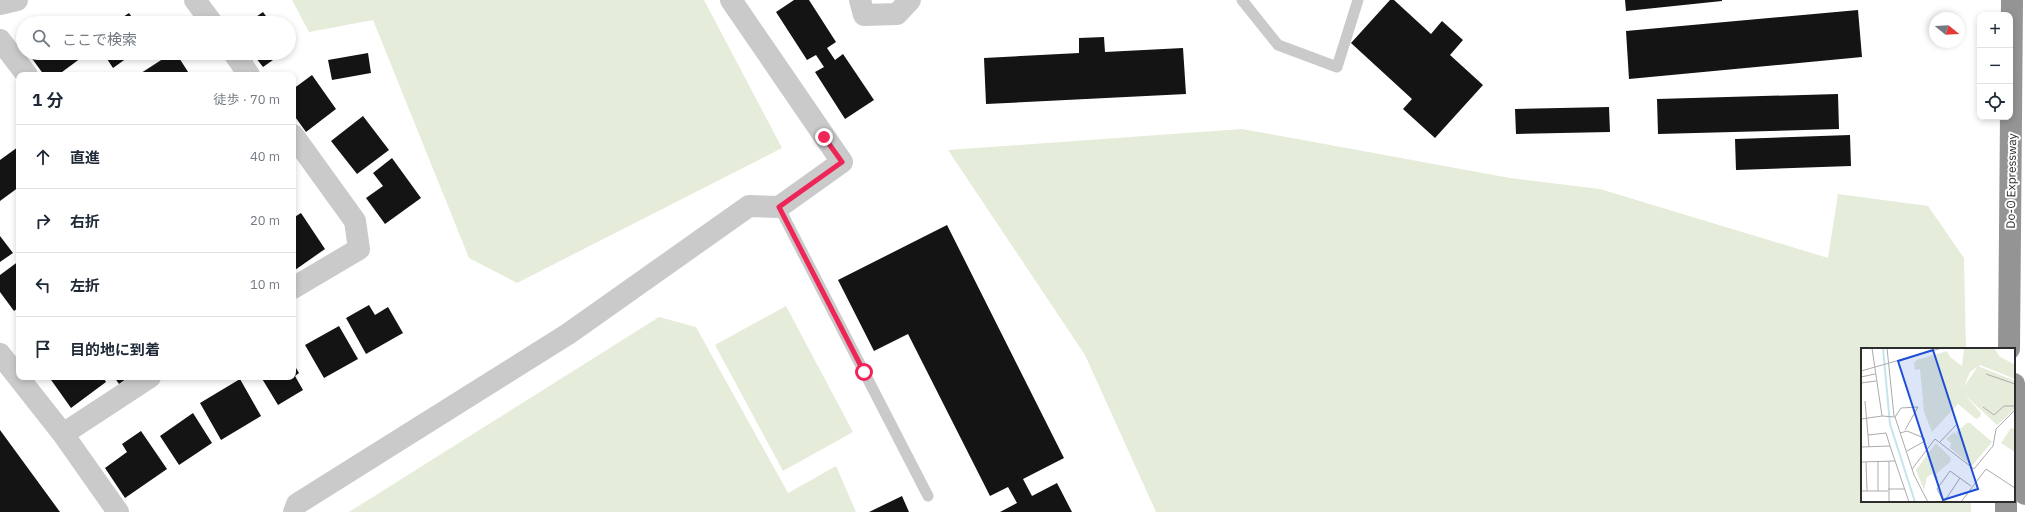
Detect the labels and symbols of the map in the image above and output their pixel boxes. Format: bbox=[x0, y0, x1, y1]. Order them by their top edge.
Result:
north arrow bbox=[1929, 12, 1965, 48]
route end bbox=[815, 128, 833, 146]
street label: Do-O Expressway bbox=[2003, 133, 2019, 229]
inset map bbox=[1861, 348, 2015, 502]
route start bbox=[855, 363, 873, 381]

